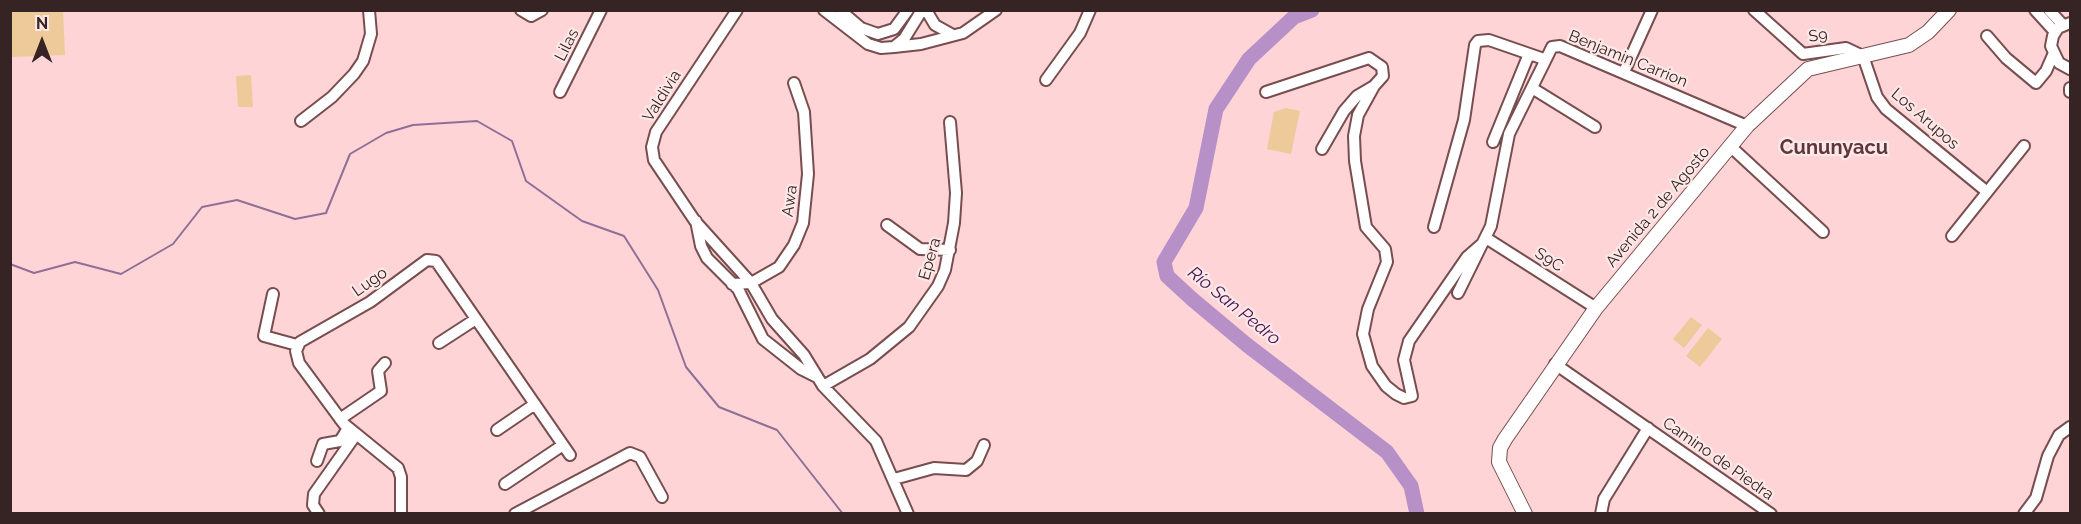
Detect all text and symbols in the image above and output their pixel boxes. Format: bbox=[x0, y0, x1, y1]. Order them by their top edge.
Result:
north arrow bbox=[12, 12, 72, 72]
text: N bbox=[36, 14, 48, 33]
street label: S9 bbox=[1808, 25, 1828, 47]
street label: Lilas bbox=[551, 26, 583, 64]
street label: Benjamin Carrion bbox=[1566, 26, 1690, 92]
street label: Valdivia bbox=[639, 67, 685, 125]
street label: Los Arupos bbox=[1887, 84, 1963, 154]
district label: Cununyacu bbox=[1780, 136, 1888, 160]
street label: Avenida 2 de Agosto bbox=[1602, 143, 1714, 271]
street label: Awa bbox=[778, 184, 802, 218]
street label: Epera bbox=[915, 236, 945, 282]
street label: S9C bbox=[1531, 244, 1567, 276]
water label: Río San Pedro bbox=[1183, 262, 1285, 350]
street label: Lugo bbox=[349, 263, 391, 301]
street label: Camino de Piedra bbox=[1659, 413, 1777, 505]

